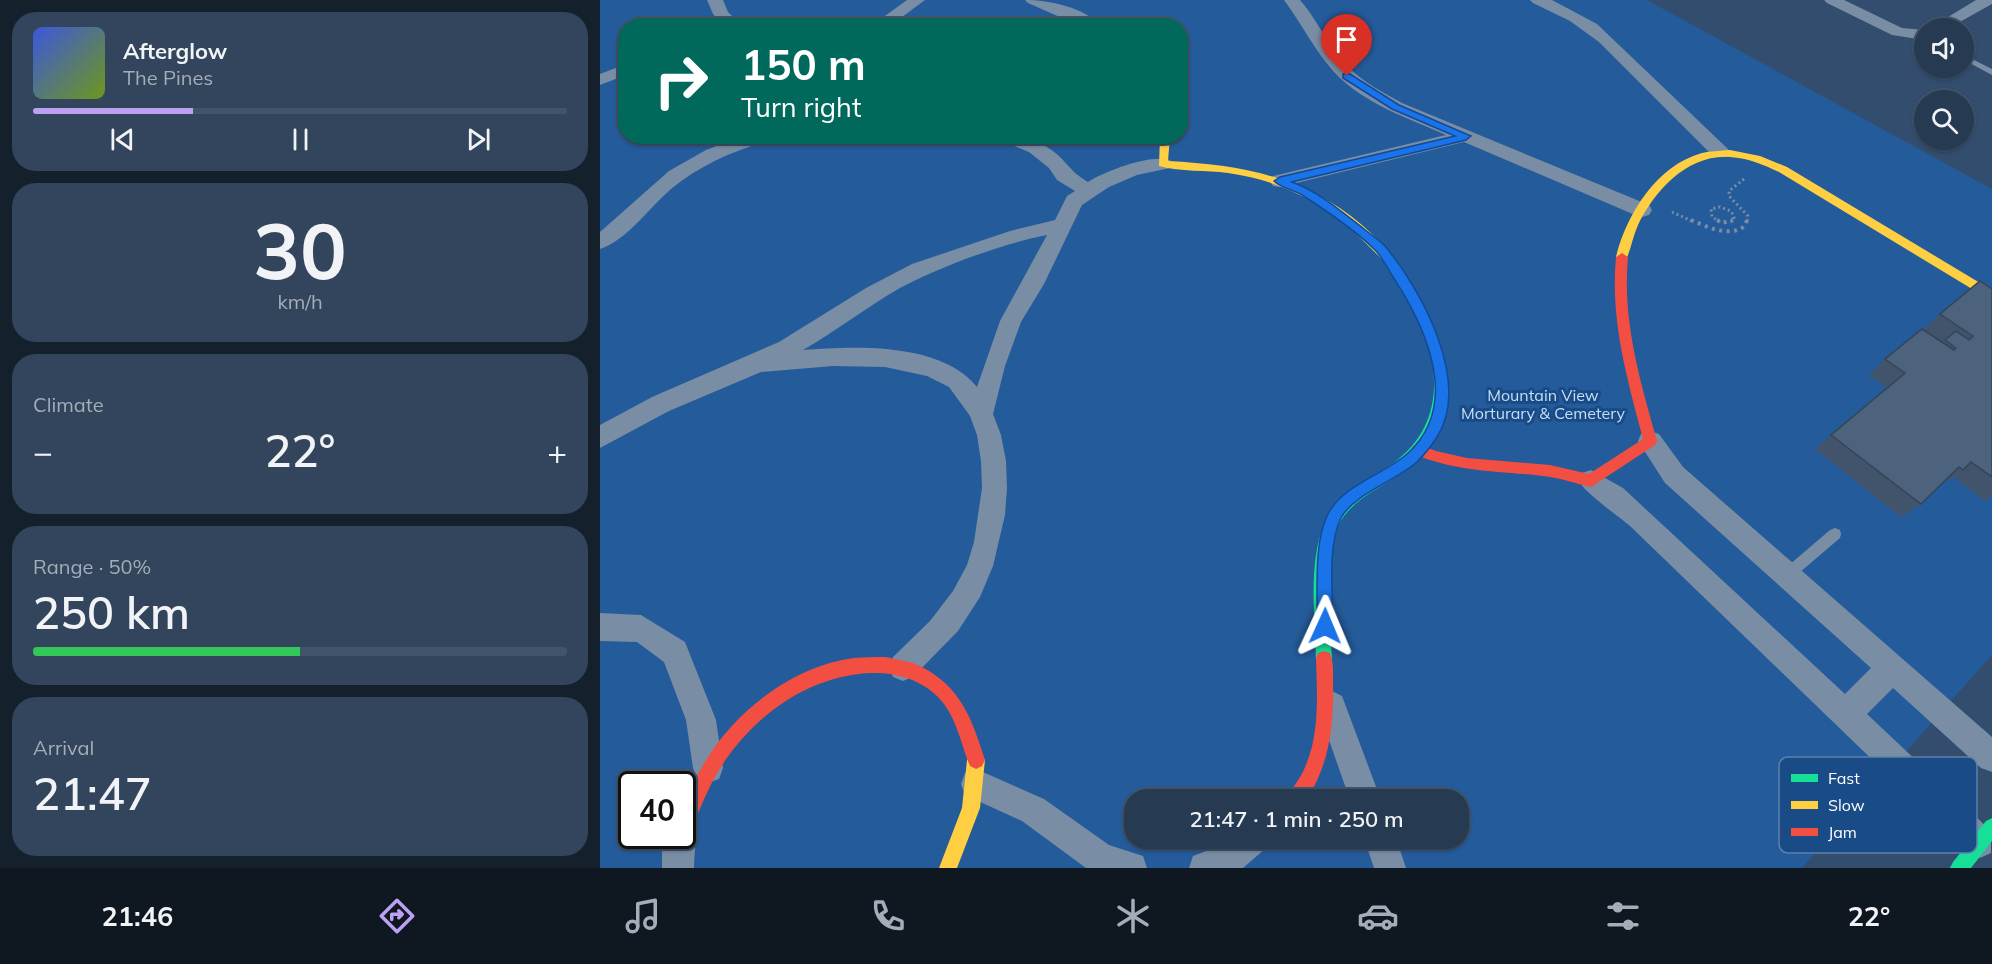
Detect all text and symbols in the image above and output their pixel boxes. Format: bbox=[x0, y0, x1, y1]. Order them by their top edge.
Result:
pin bbox=[1321, 14, 1372, 76]
map controls bbox=[1914, 18, 1974, 150]
button: sound bbox=[1914, 18, 1974, 78]
icon: arrive bbox=[1330, 23, 1363, 56]
text: Afterglow bbox=[123, 37, 227, 65]
text: 150 m bbox=[741, 38, 866, 91]
icon: right bbox=[642, 42, 720, 120]
text: The Pines bbox=[123, 65, 213, 90]
text: Turn right bbox=[741, 90, 861, 124]
button: search bbox=[1914, 90, 1974, 150]
icon: previous bbox=[106, 123, 139, 156]
icon: pause bbox=[284, 123, 317, 156]
icon: next bbox=[462, 123, 495, 156]
text: 30 bbox=[253, 201, 347, 299]
text: km/h bbox=[277, 289, 323, 314]
park label: Mountain View Morturary & Cemetery bbox=[1461, 385, 1625, 423]
text: Climate bbox=[33, 392, 104, 417]
text: 22° bbox=[265, 422, 335, 478]
text: − bbox=[33, 431, 53, 472]
text: + bbox=[547, 431, 567, 472]
text: Range · 50% bbox=[33, 554, 151, 579]
text: 250 km bbox=[33, 584, 190, 640]
position arrow bbox=[1293, 594, 1357, 658]
text: Arrival bbox=[33, 735, 94, 760]
legend bbox=[1779, 757, 1977, 853]
text: 21:47 bbox=[33, 765, 152, 821]
text: Fast bbox=[1828, 768, 1860, 788]
speed limit sign: 40 bbox=[618, 771, 696, 849]
text: Slow bbox=[1828, 795, 1865, 815]
text: 21:47 · 1 min · 250 m bbox=[1189, 805, 1404, 833]
text: Jam bbox=[1828, 822, 1857, 842]
icon: directions bbox=[376, 895, 418, 937]
icon: music bbox=[622, 895, 664, 937]
icon: phone bbox=[867, 895, 909, 937]
icon: climate bbox=[1112, 895, 1154, 937]
icon: car bbox=[1357, 895, 1399, 937]
icon: filters bbox=[1602, 895, 1644, 937]
text: 21:46 bbox=[102, 899, 173, 933]
text: 22° bbox=[1848, 899, 1890, 933]

